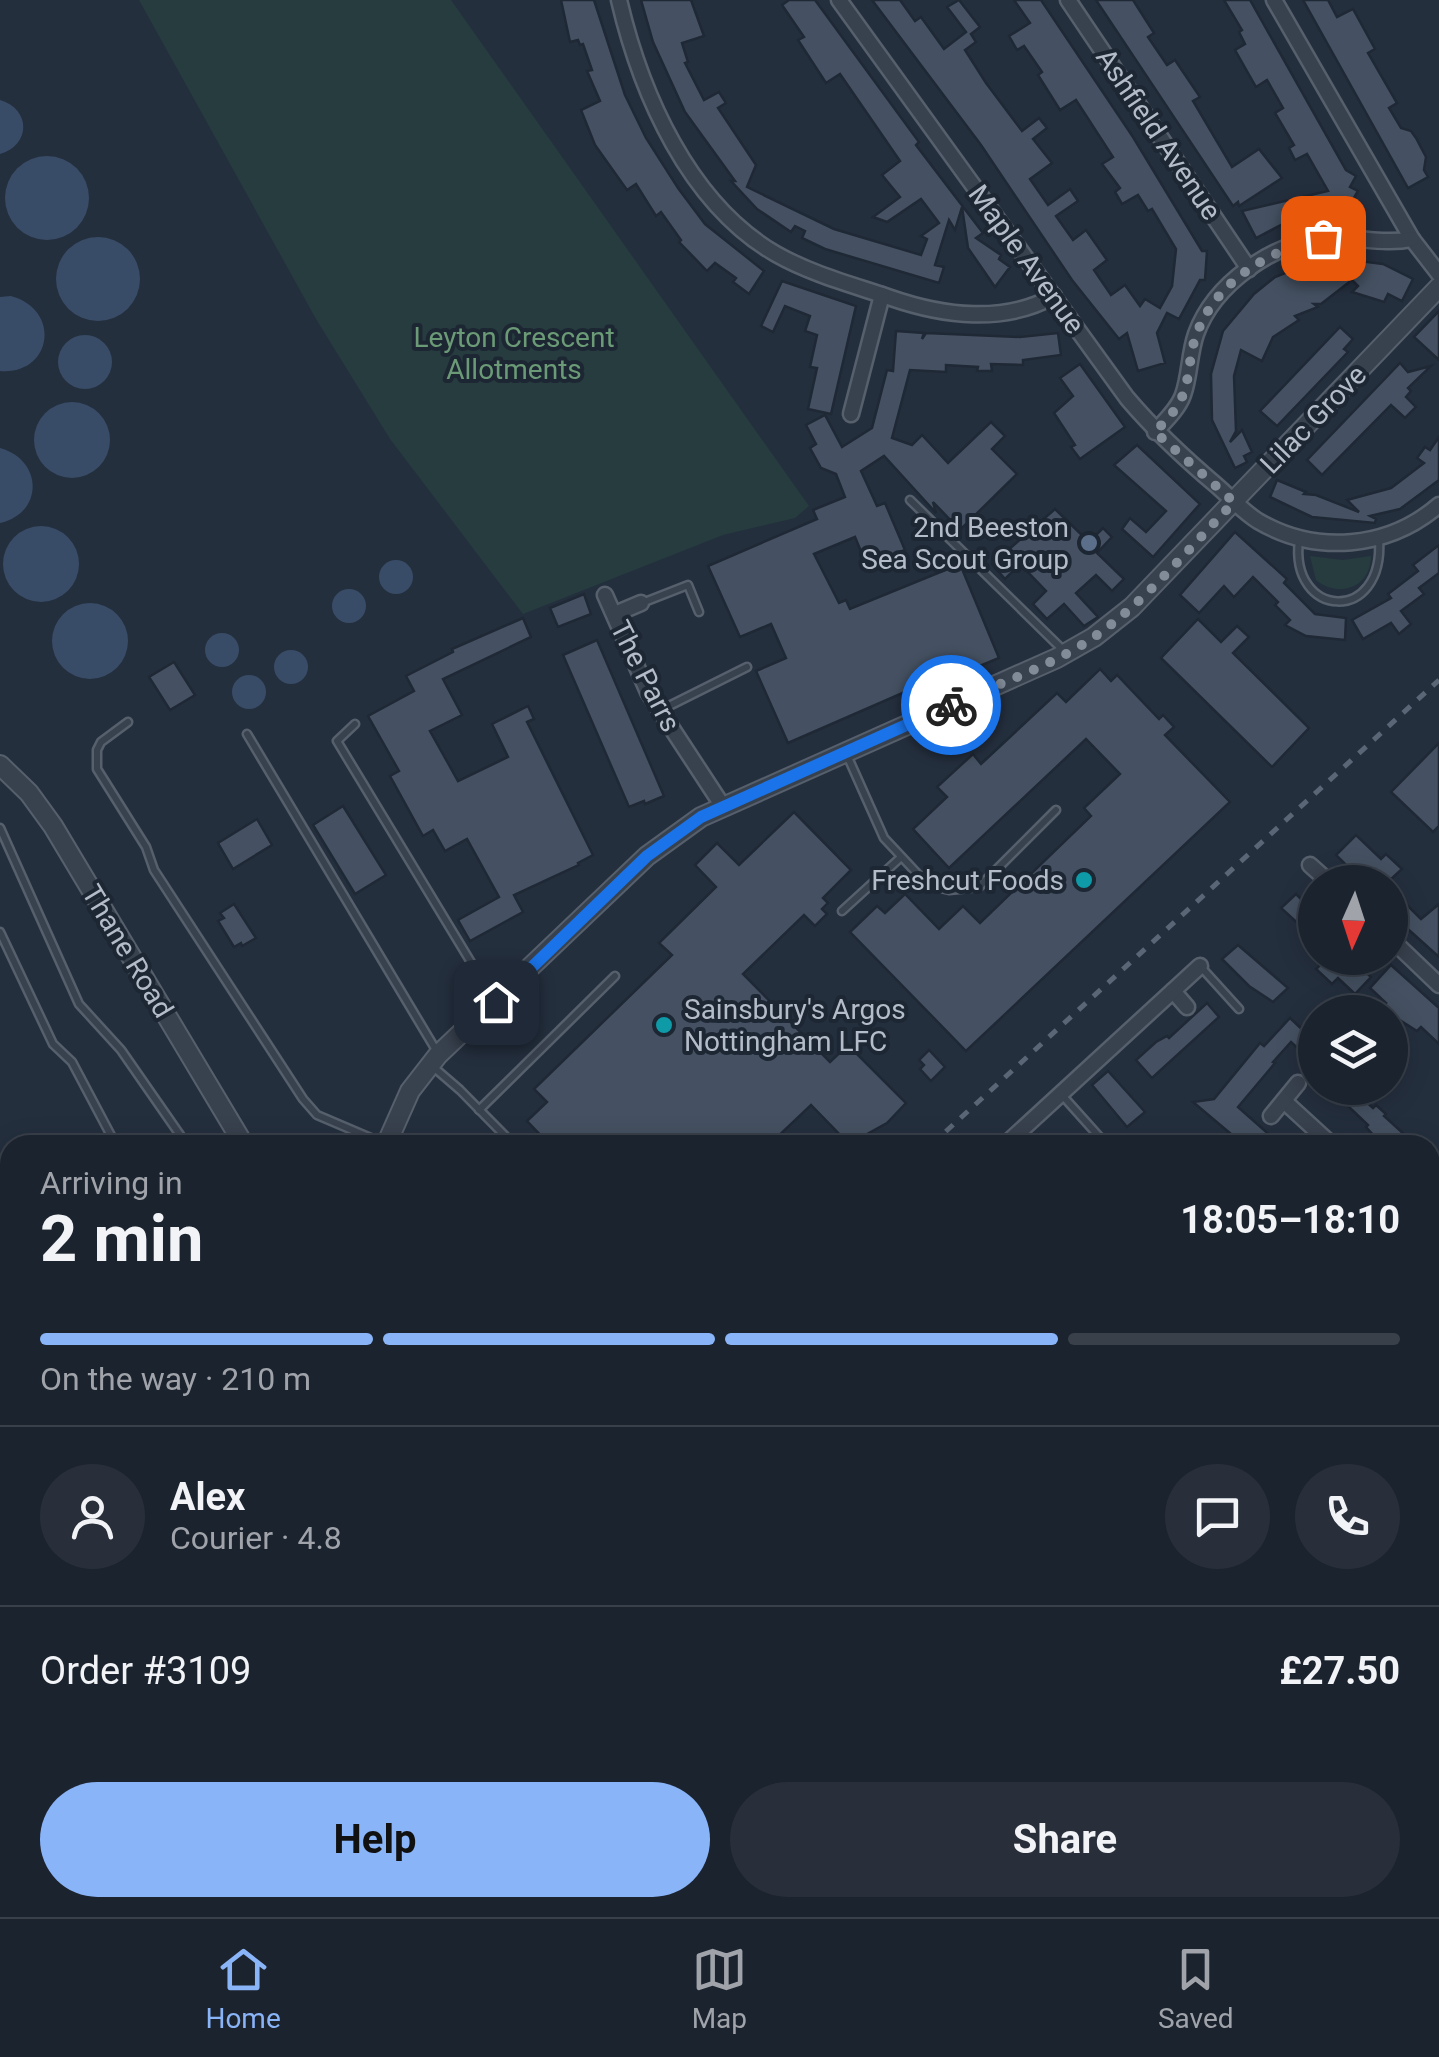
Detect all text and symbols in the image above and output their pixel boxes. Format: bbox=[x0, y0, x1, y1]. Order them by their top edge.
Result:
street label: Ashfield Avenue bbox=[1089, 42, 1228, 226]
street label: Maple Avenue bbox=[962, 179, 1092, 340]
pin bbox=[1281, 196, 1366, 281]
icon: bag bbox=[1296, 211, 1351, 266]
park label: Leyton Crescent Allotments bbox=[413, 321, 615, 386]
street label: Lilac Grove bbox=[1254, 358, 1373, 480]
place label: 2nd Beeston Sea Scout Group bbox=[861, 511, 1069, 576]
marker: 2nd Beeston Sea Scout Group bbox=[1078, 532, 1100, 554]
street label: The Parrs bbox=[604, 615, 688, 737]
courier bbox=[901, 655, 1001, 755]
icon: bike bbox=[924, 678, 979, 733]
place label: Freshcut Foods bbox=[871, 864, 1064, 897]
north arrow bbox=[1298, 865, 1408, 975]
map controls bbox=[1298, 865, 1408, 1105]
marker: Freshcut Foods bbox=[1073, 869, 1095, 891]
street label: Thane Road bbox=[75, 879, 180, 1024]
pin bbox=[454, 960, 539, 1045]
icon: home bbox=[469, 975, 524, 1030]
place label: Sainsbury's Argos Nottingham LFC bbox=[684, 993, 906, 1058]
button: layers bbox=[1298, 995, 1408, 1105]
marker: Sainsbury's Argos Nottingham LFC bbox=[653, 1014, 675, 1036]
text: Arriving in bbox=[40, 1164, 183, 1202]
text: 18:05–18:10 bbox=[1180, 1198, 1400, 1242]
text: 2 min bbox=[40, 1201, 203, 1277]
text: On the way · 210 m bbox=[40, 1360, 311, 1398]
button: person bbox=[40, 1464, 145, 1569]
button: chat bbox=[1165, 1464, 1270, 1569]
button: phone bbox=[1295, 1464, 1400, 1569]
text: Alex bbox=[170, 1475, 245, 1519]
text: Courier · 4.8 bbox=[170, 1519, 342, 1557]
text: Order #3109 bbox=[40, 1649, 251, 1693]
text: £27.50 bbox=[1279, 1649, 1400, 1693]
button: Help bbox=[40, 1782, 710, 1897]
button: Share bbox=[730, 1782, 1400, 1897]
tab: Home bbox=[205, 1942, 281, 2035]
tab: Map bbox=[692, 1942, 747, 2035]
tab: Saved bbox=[1158, 1942, 1234, 2035]

